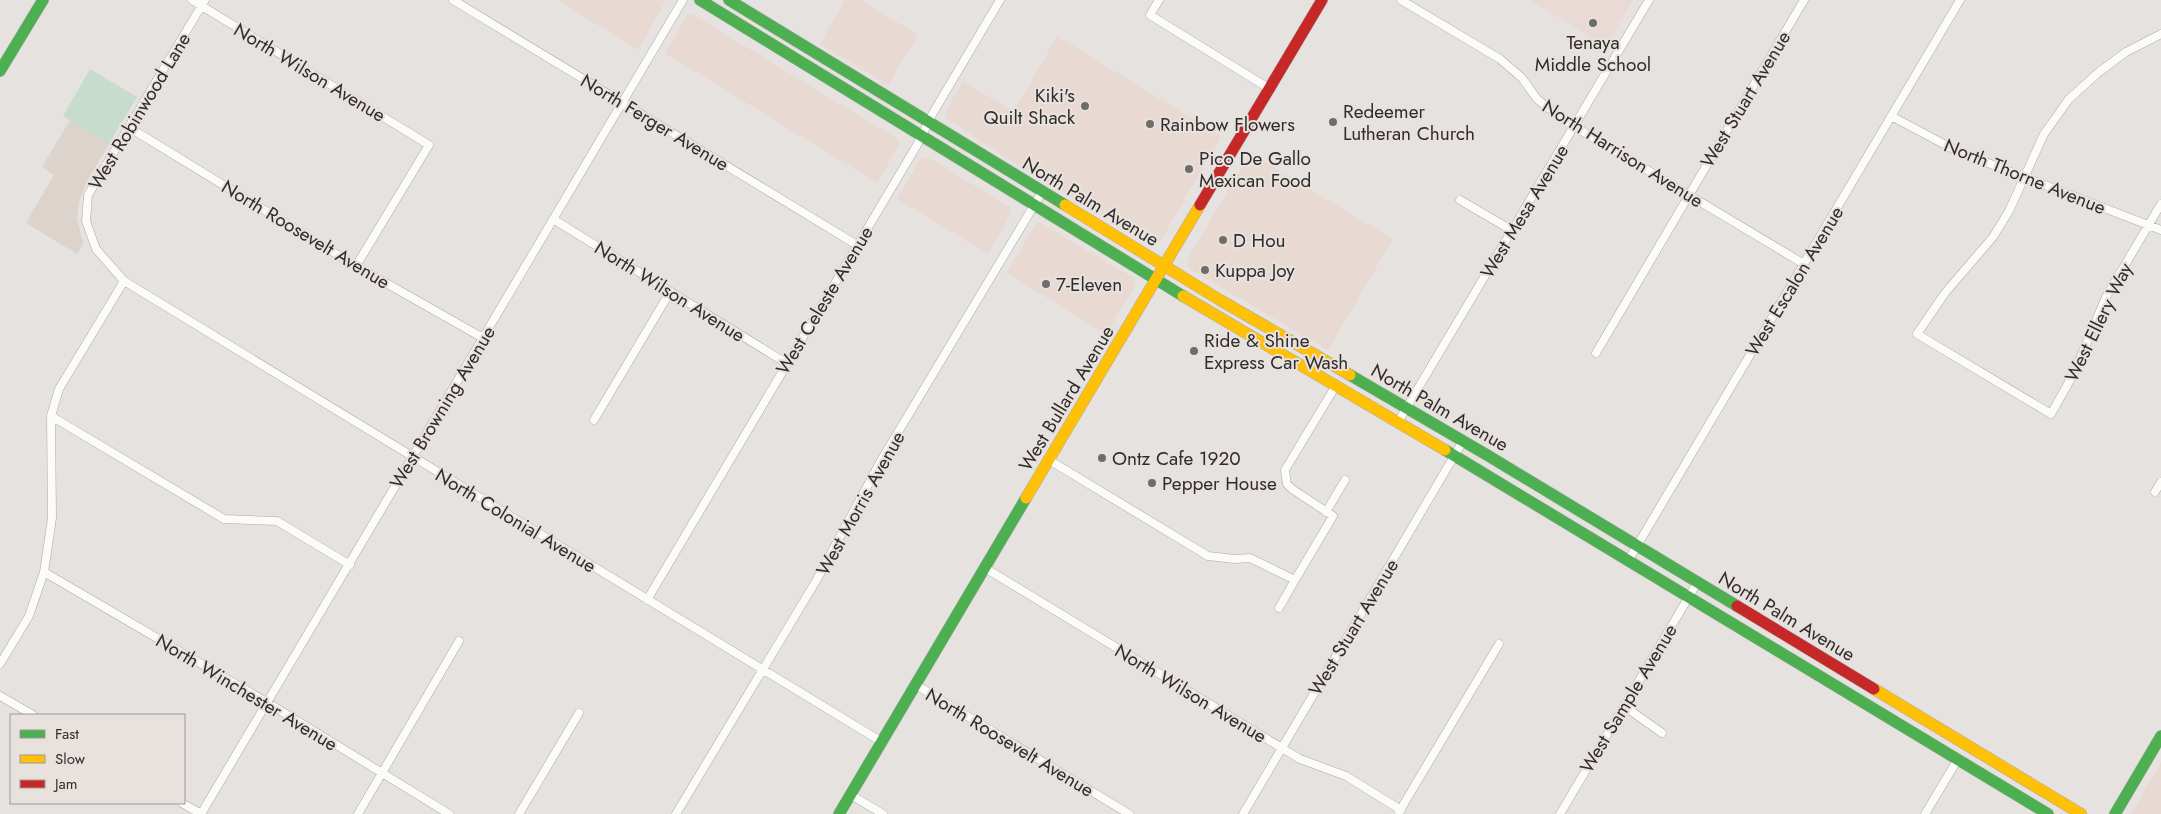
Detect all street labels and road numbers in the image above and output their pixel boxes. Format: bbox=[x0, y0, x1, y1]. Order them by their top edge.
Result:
street label: North Wilson Avenue bbox=[229, 16, 391, 129]
street label: West Stuart Avenue bbox=[1694, 26, 1797, 173]
street label: West Robinwood Lane bbox=[82, 27, 197, 195]
street label: North Ferger Avenue bbox=[575, 67, 734, 178]
street label: North Harrison Avenue bbox=[1537, 93, 1709, 214]
street label: North Thorne Avenue bbox=[1940, 132, 2110, 221]
street label: West Mesa Avenue bbox=[1474, 139, 1575, 283]
street label: North Palm Avenue bbox=[1017, 150, 1164, 253]
street label: North Roosevelt Avenue bbox=[216, 173, 395, 296]
street label: West Escalon Avenue bbox=[1739, 201, 1850, 361]
street label: West Celeste Avenue bbox=[769, 221, 880, 380]
street label: North Wilson Avenue bbox=[589, 234, 750, 349]
street label: West Ellery Way bbox=[2058, 258, 2139, 386]
street label: West Bullard Avenue bbox=[1012, 320, 1121, 476]
street label: West Browning Avenue bbox=[383, 321, 502, 494]
street label: North Palm Avenue bbox=[1366, 357, 1514, 458]
street label: West Morris Avenue bbox=[810, 426, 911, 580]
street label: North Colonial Avenue bbox=[430, 462, 601, 579]
street label: West Stuart Avenue bbox=[1302, 554, 1405, 701]
street label: North Palm Avenue bbox=[1713, 565, 1860, 668]
street label: West Sample Avenue bbox=[1573, 619, 1684, 778]
street label: North Winchester Avenue bbox=[151, 627, 343, 758]
street label: North Wilson Avenue bbox=[1110, 637, 1272, 750]
street label: North Roosevelt Avenue bbox=[920, 681, 1099, 804]

